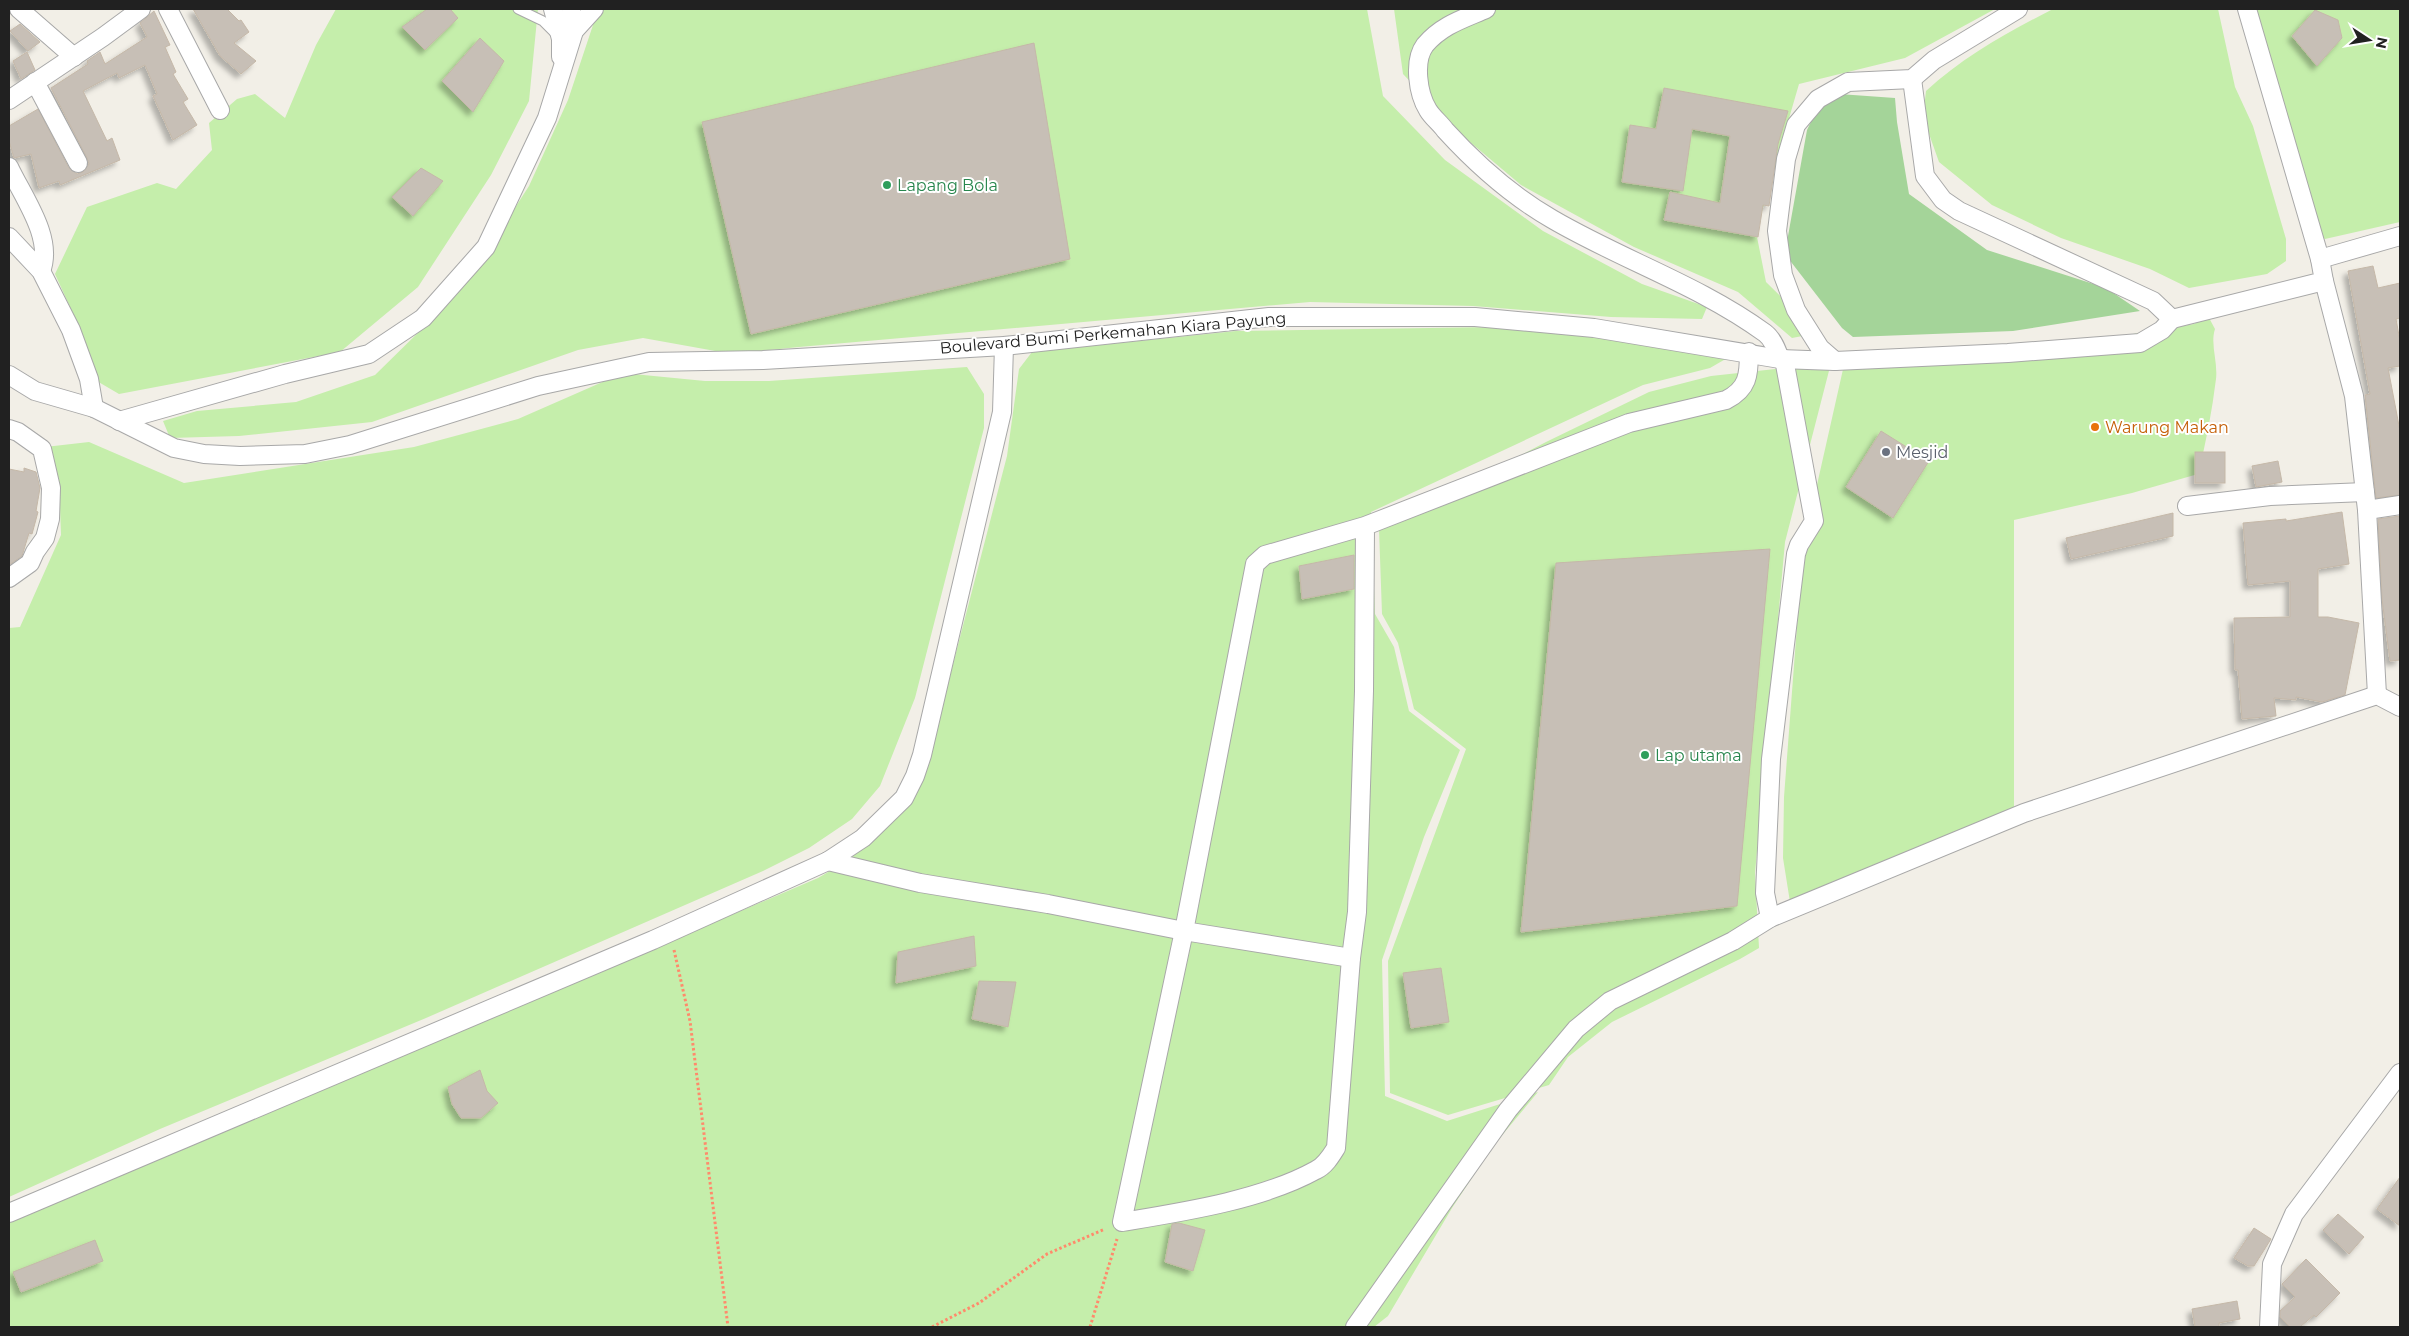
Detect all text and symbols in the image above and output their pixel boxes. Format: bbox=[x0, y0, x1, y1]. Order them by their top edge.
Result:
north arrow bbox=[2344, 15, 2394, 65]
text: N bbox=[2372, 35, 2392, 50]
place label: Lapang Bola bbox=[897, 176, 998, 195]
marker: Lapang Bola bbox=[881, 179, 893, 191]
street label: Boulevard Bumi Perkemahan Kiara Payung bbox=[939, 308, 1287, 358]
place label: Warung Makan bbox=[2105, 418, 2229, 437]
marker: Warung Makan bbox=[2089, 421, 2101, 433]
place label: Mesjid bbox=[1896, 443, 1948, 462]
marker: Mesjid bbox=[1880, 446, 1892, 458]
place label: Lap utama bbox=[1655, 746, 1742, 765]
marker: Lap utama bbox=[1639, 749, 1651, 761]

